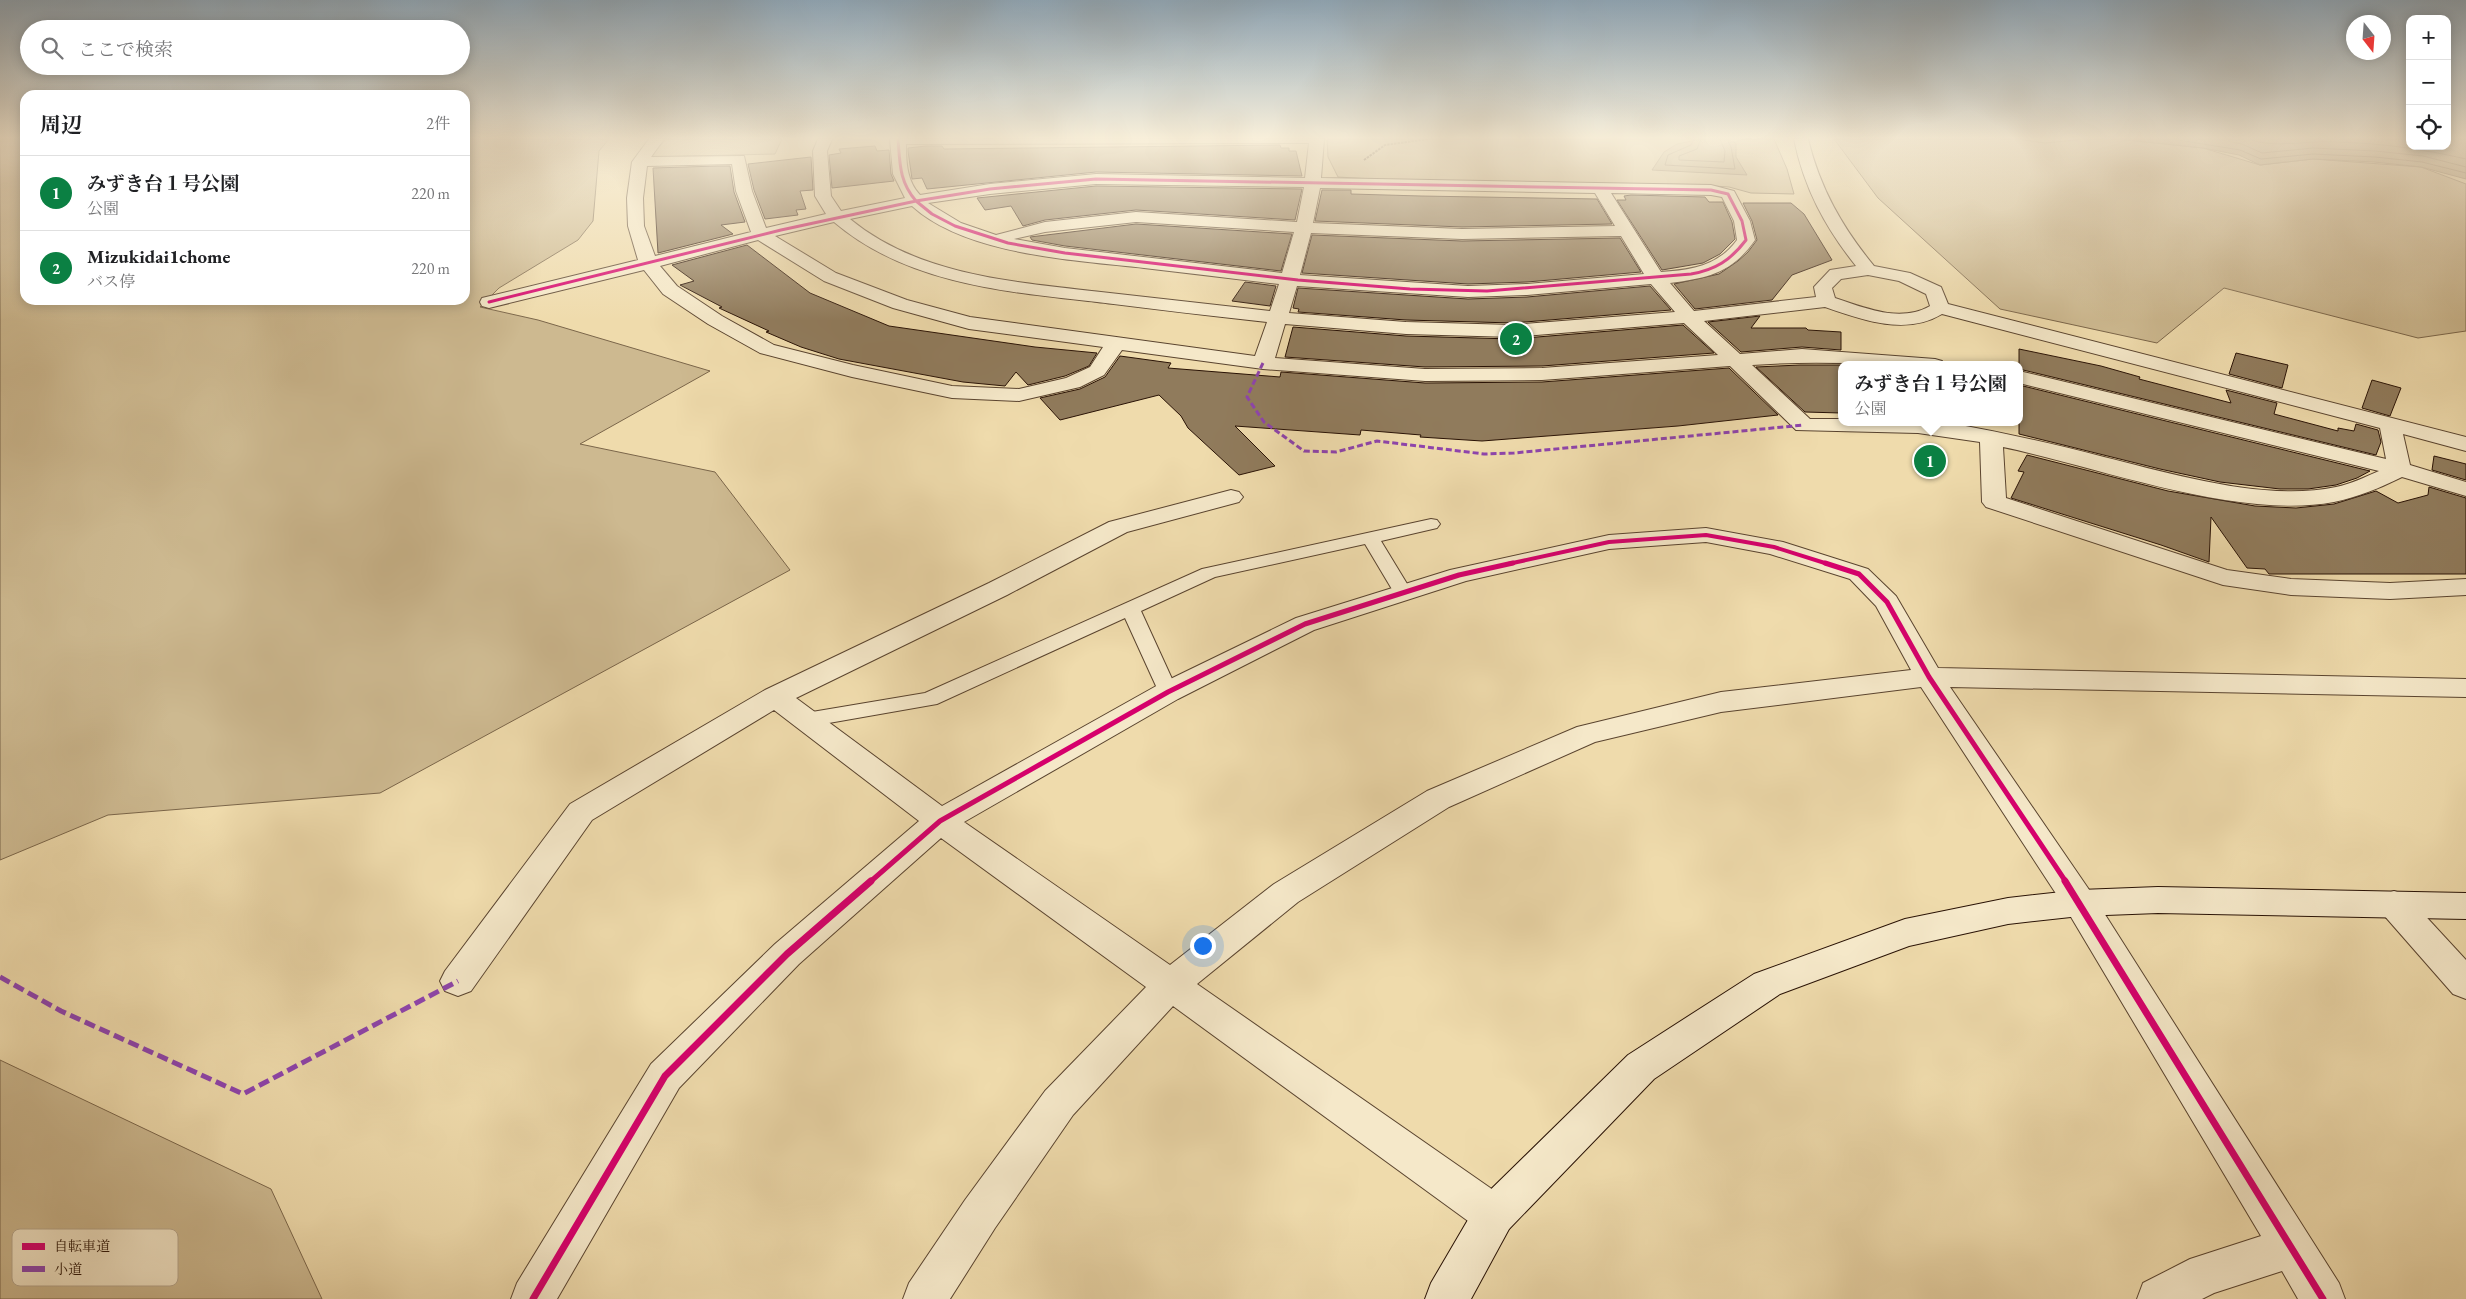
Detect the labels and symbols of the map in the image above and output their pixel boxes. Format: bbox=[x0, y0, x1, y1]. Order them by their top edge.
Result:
north arrow bbox=[2346, 15, 2391, 60]
pin: 2 bbox=[1500, 320, 1532, 358]
pin: 1 bbox=[1914, 442, 1946, 480]
your location bbox=[1190, 933, 1216, 959]
legend bbox=[12, 1229, 178, 1286]
text: 自転車道 bbox=[54, 1237, 110, 1255]
text: 小道 bbox=[54, 1260, 82, 1278]

